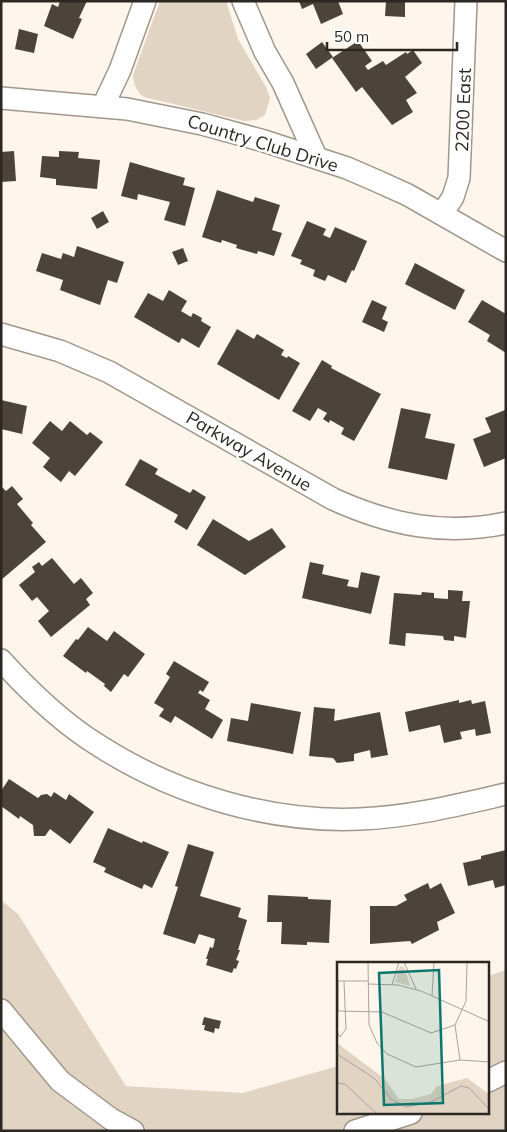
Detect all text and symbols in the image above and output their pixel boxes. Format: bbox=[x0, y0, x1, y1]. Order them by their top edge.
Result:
scale bar bbox=[327, 20, 457, 52]
text: 50 m bbox=[334, 27, 369, 46]
street label: 2200 East bbox=[450, 67, 476, 153]
street label: Country Club Drive bbox=[185, 109, 341, 177]
street label: Parkway Avenue bbox=[182, 406, 316, 496]
inset map bbox=[337, 962, 490, 1114]

